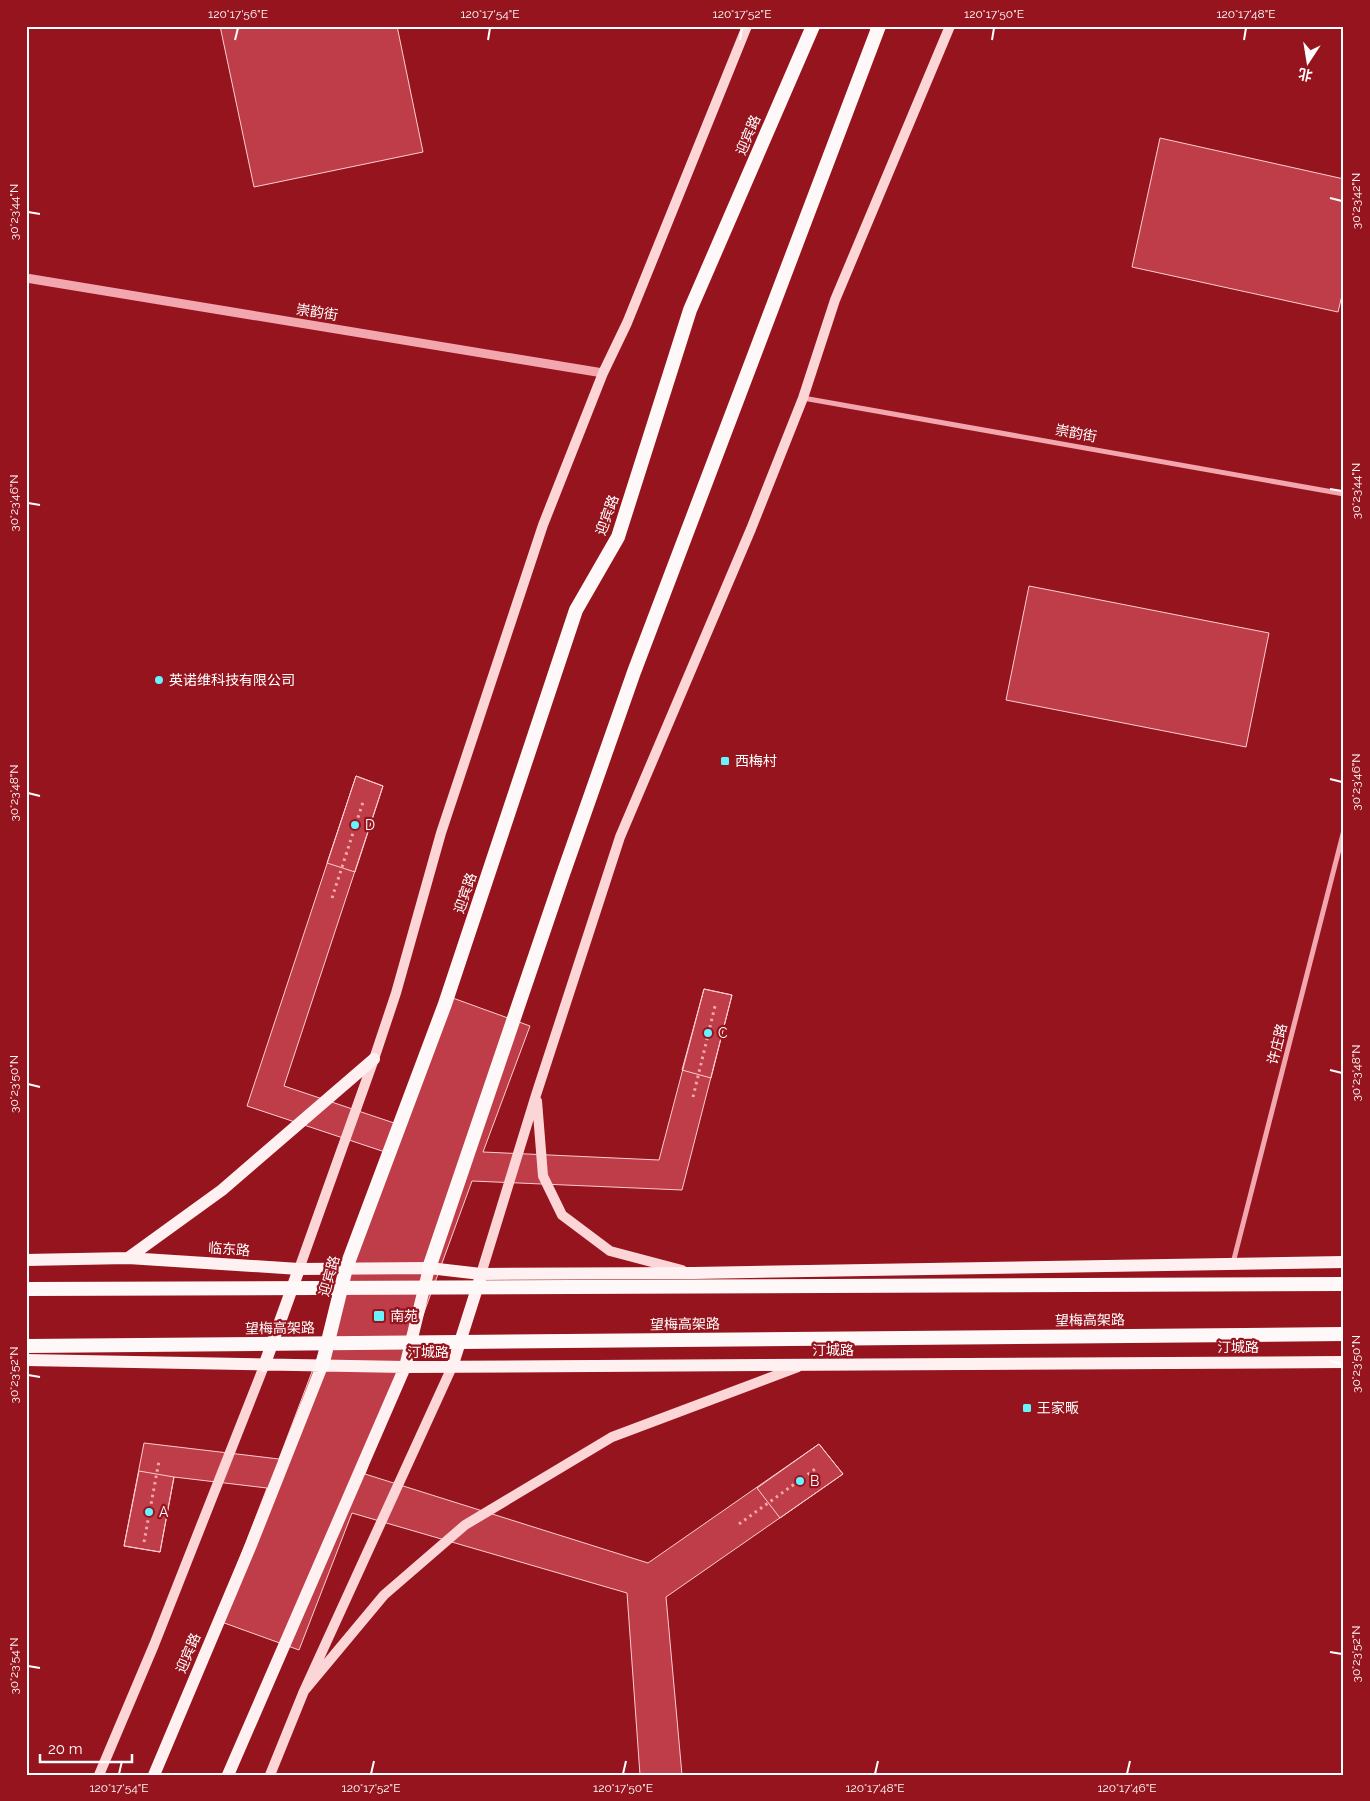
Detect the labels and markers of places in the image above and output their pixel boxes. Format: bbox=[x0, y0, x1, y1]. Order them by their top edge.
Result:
place label: 英诺维科技有限公司 bbox=[169, 672, 295, 688]
marker: 英诺维科技有限公司 bbox=[153, 674, 165, 686]
place label: 西梅村 bbox=[735, 753, 777, 769]
marker: 西梅村 bbox=[719, 755, 731, 767]
place label: D bbox=[365, 817, 375, 833]
marker: D bbox=[349, 819, 361, 831]
place label: C bbox=[718, 1025, 728, 1041]
marker: C bbox=[702, 1027, 714, 1039]
place label: 南苑 bbox=[390, 1308, 418, 1324]
marker: 南苑 bbox=[372, 1309, 386, 1323]
place label: 王家畈 bbox=[1037, 1400, 1079, 1416]
marker: 王家畈 bbox=[1021, 1402, 1033, 1414]
place label: B bbox=[810, 1473, 819, 1489]
marker: B bbox=[794, 1475, 806, 1487]
place label: A bbox=[159, 1504, 169, 1520]
marker: A bbox=[143, 1506, 155, 1518]

